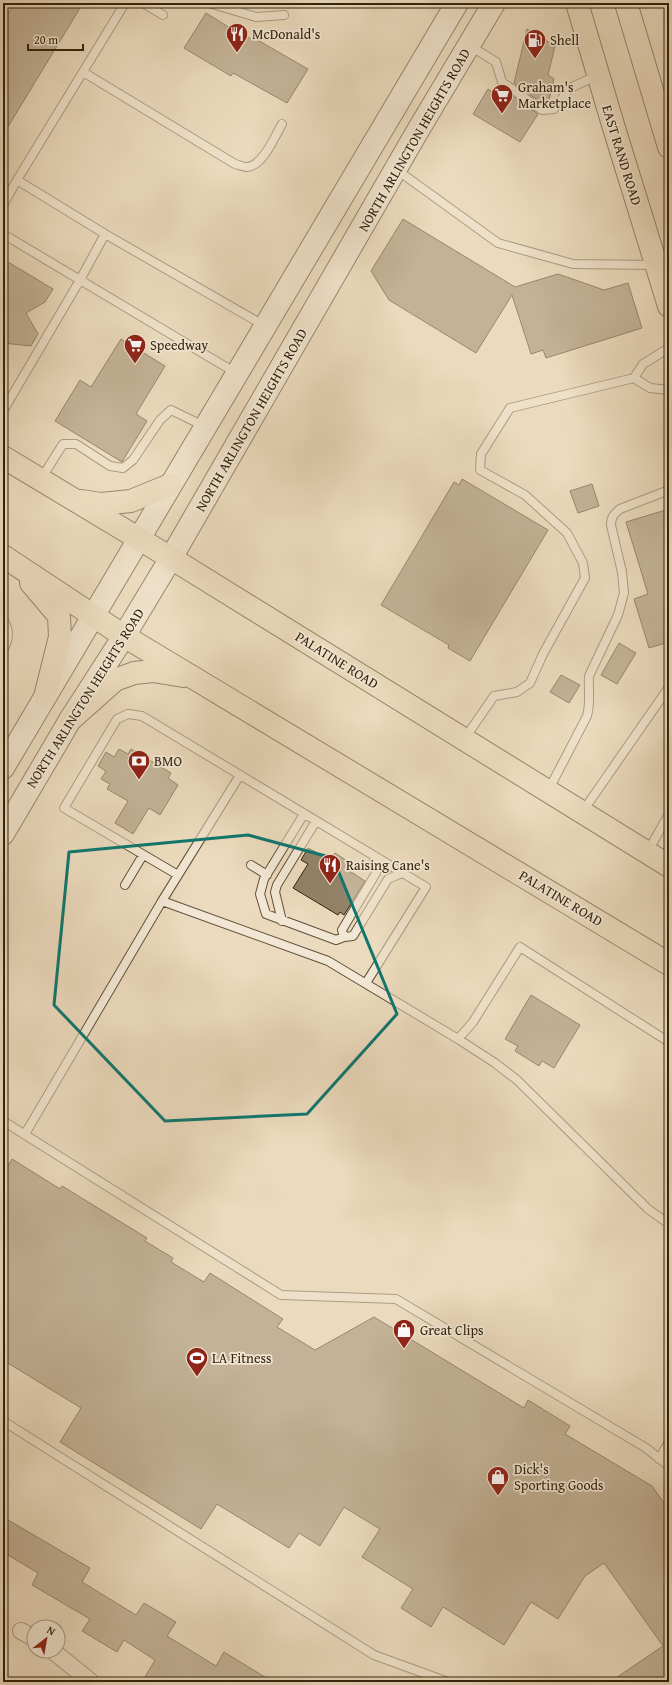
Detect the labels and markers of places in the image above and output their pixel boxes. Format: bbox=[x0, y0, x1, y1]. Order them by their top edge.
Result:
restaurant icon: McDonald's bbox=[224, 21, 250, 54]
place label: McDonald's bbox=[252, 24, 320, 44]
fuel station icon: Shell bbox=[522, 27, 548, 60]
place label: Shell bbox=[550, 30, 579, 50]
place label: Graham's Marketplace bbox=[518, 77, 592, 113]
supermarket icon: Graham's Marketplace bbox=[489, 82, 515, 115]
supermarket icon: Speedway bbox=[122, 332, 148, 365]
place label: Speedway bbox=[150, 335, 208, 355]
bank icon: BMO bbox=[126, 748, 152, 781]
place label: BMO bbox=[154, 751, 182, 771]
restaurant icon: Raising Cane's bbox=[317, 852, 343, 885]
place label: Raising Cane's bbox=[346, 855, 430, 875]
shop icon: Great Clips bbox=[391, 1317, 417, 1350]
place label: Great Clips bbox=[420, 1320, 484, 1340]
sports icon: LA Fitness bbox=[184, 1345, 210, 1378]
place label: LA Fitness bbox=[212, 1348, 272, 1368]
place label: Dick's Sporting Goods bbox=[514, 1459, 604, 1495]
shop icon: Dick's Sporting Goods bbox=[485, 1464, 511, 1497]

